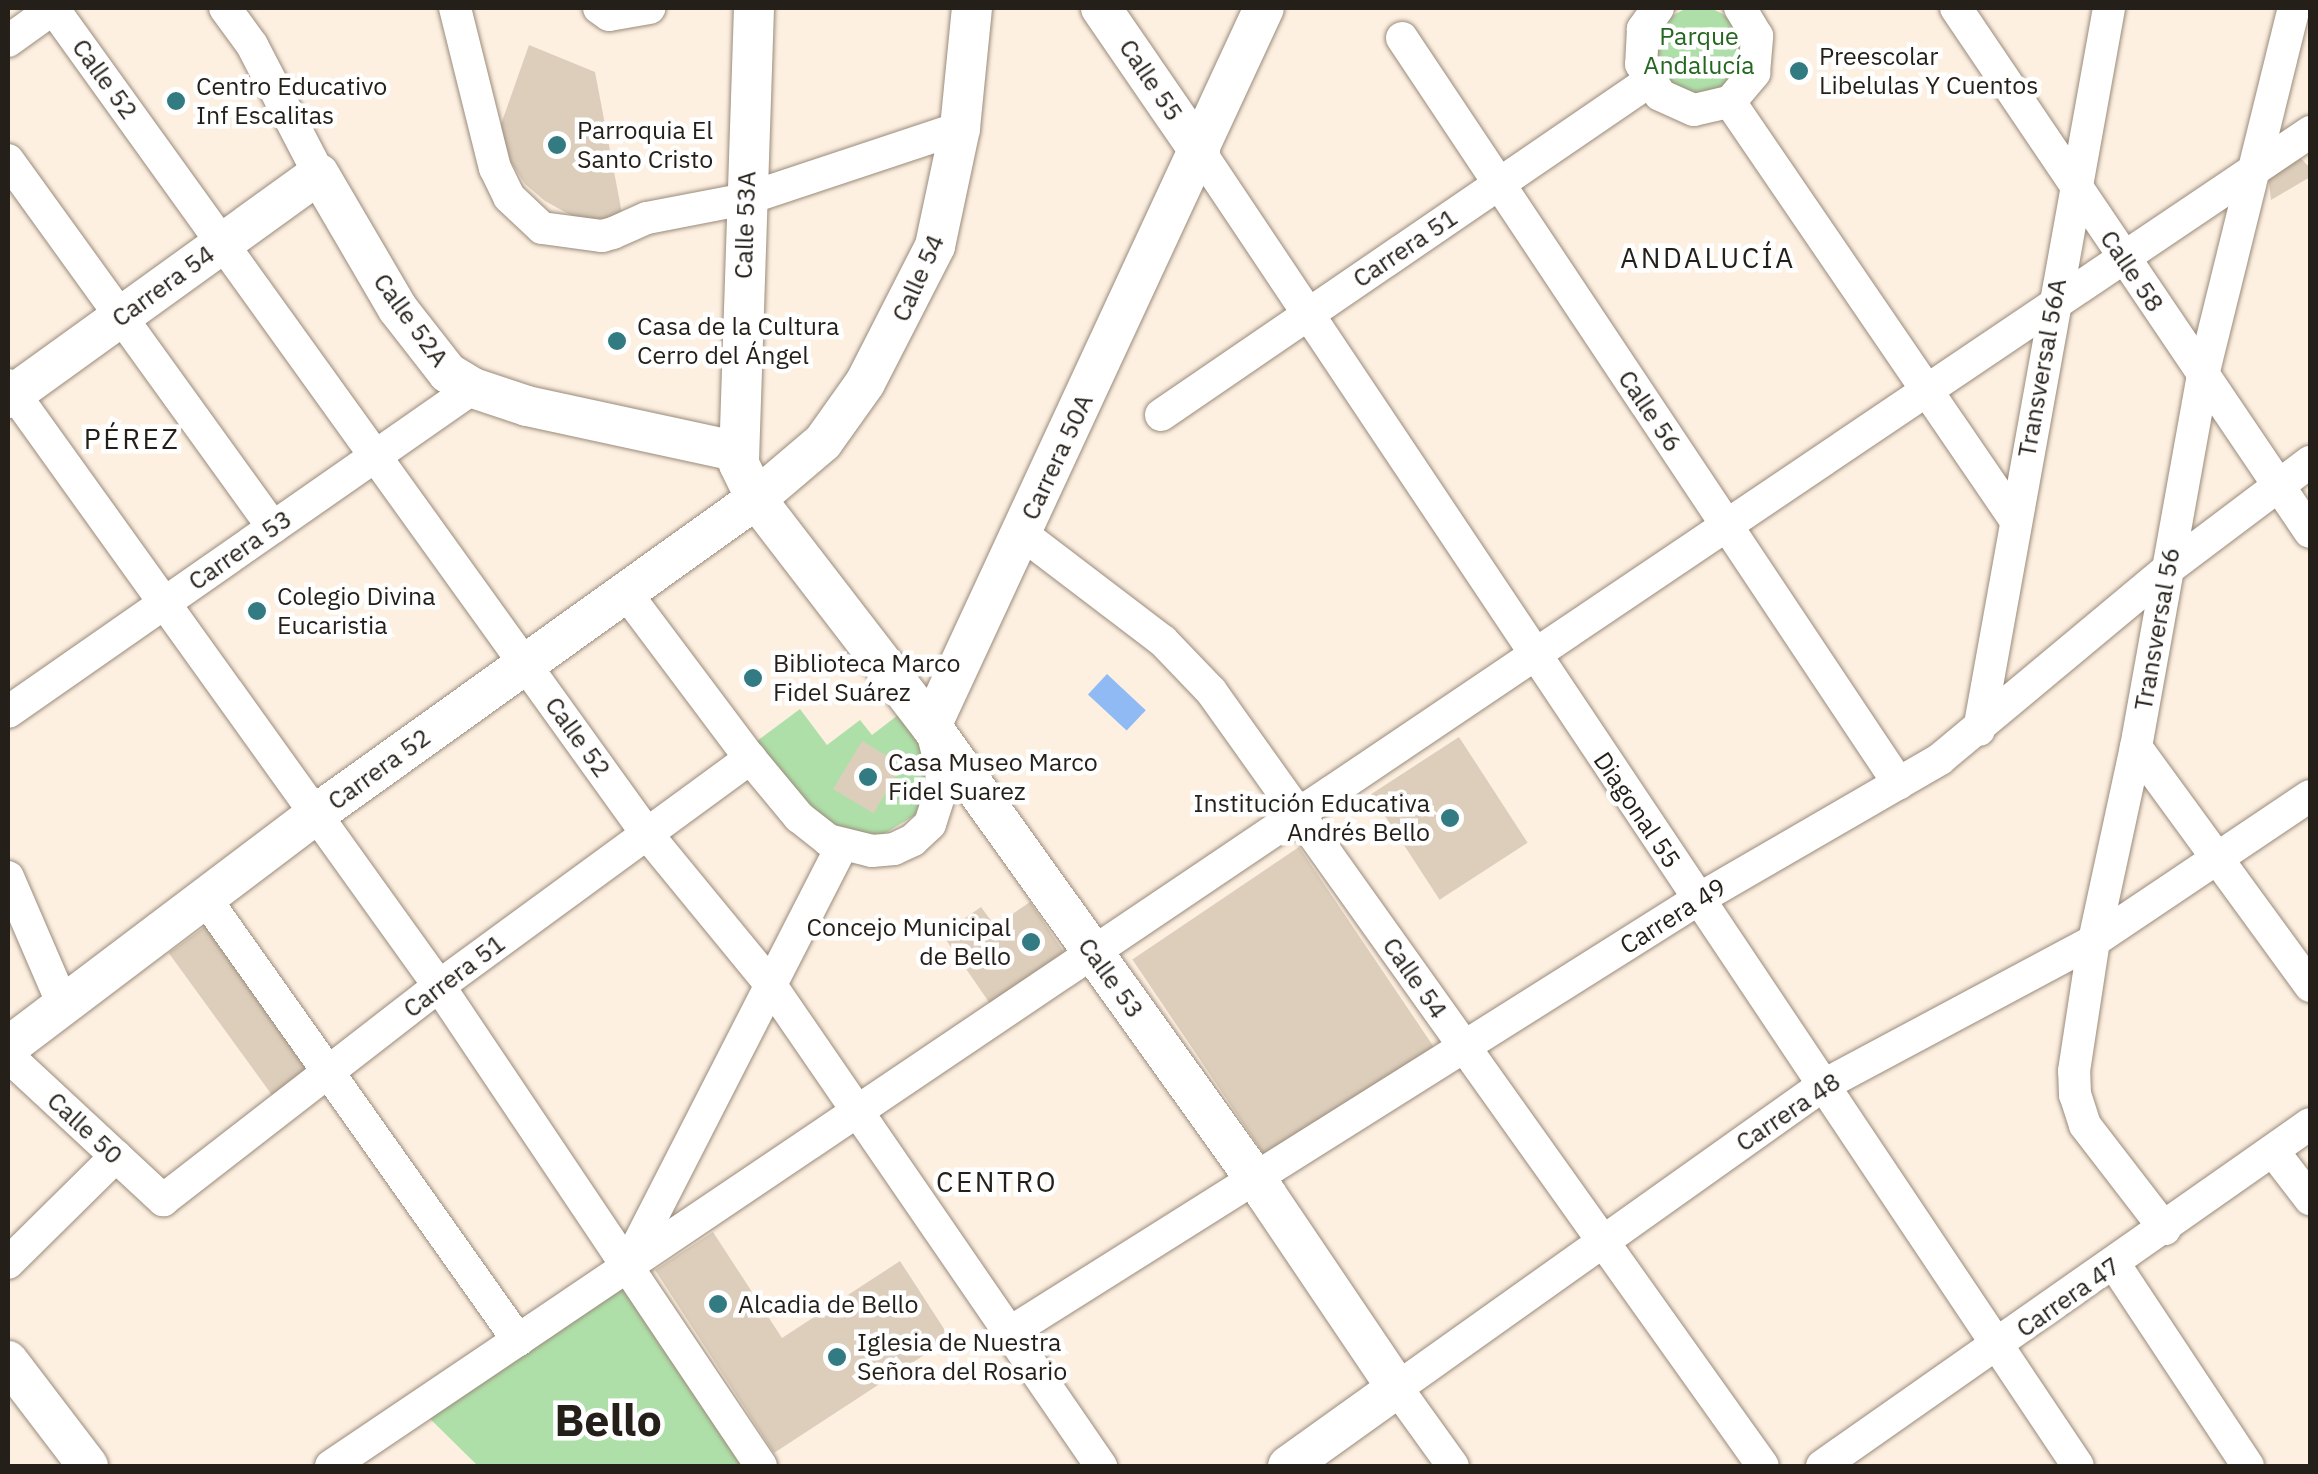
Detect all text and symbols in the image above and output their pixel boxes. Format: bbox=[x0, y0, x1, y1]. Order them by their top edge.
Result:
park label: Parque Andalucía bbox=[1643, 22, 1755, 81]
street label: Calle 52 bbox=[66, 33, 144, 125]
street label: Calle 55 bbox=[1113, 33, 1189, 127]
place label: Preescolar Libelulas Y Cuentos bbox=[1819, 42, 2038, 101]
marker: Preescolar Libelulas Y Cuentos bbox=[1788, 60, 1810, 82]
place label: Centro Educativo Inf Escalitas bbox=[196, 72, 387, 131]
marker: Centro Educativo Inf Escalitas bbox=[165, 90, 187, 112]
place label: Parroquia El Santo Cristo bbox=[577, 116, 713, 175]
marker: Parroquia El Santo Cristo bbox=[546, 134, 568, 156]
street label: Calle 53A bbox=[728, 171, 762, 279]
street label: Carrera 51 bbox=[1347, 202, 1463, 294]
street label: Calle 58 bbox=[2094, 224, 2170, 318]
street label: Calle 54 bbox=[886, 230, 950, 326]
street label: Carrera 54 bbox=[106, 239, 220, 333]
district label: ANDALUCÍA bbox=[1620, 241, 1796, 275]
street label: Calle 52A bbox=[367, 267, 455, 373]
street label: Transversal 56A bbox=[2012, 276, 2072, 460]
place label: Casa de la Cultura Cerro del Ángel bbox=[637, 312, 839, 371]
marker: Casa de la Cultura Cerro del Ángel bbox=[606, 330, 628, 352]
street label: Calle 56 bbox=[1612, 364, 1688, 458]
street label: Carrera 50A bbox=[1015, 389, 1099, 525]
district label: PÉREZ bbox=[84, 422, 180, 456]
street label: Carrera 53 bbox=[183, 504, 297, 596]
street label: Transversal 56 bbox=[2128, 545, 2186, 713]
place label: Colegio Divina Eucaristia bbox=[277, 582, 436, 641]
marker: Colegio Divina Eucaristia bbox=[246, 600, 268, 622]
place label: Biblioteca Marco Fidel Suárez bbox=[773, 649, 960, 708]
marker: Biblioteca Marco Fidel Suárez bbox=[742, 667, 764, 689]
street label: Calle 52 bbox=[539, 691, 617, 783]
street label: Carrera 52 bbox=[322, 722, 436, 816]
street label: Diagonal 55 bbox=[1587, 746, 1687, 874]
place label: Casa Museo Marco Fidel Suarez bbox=[888, 748, 1098, 807]
marker: Casa Museo Marco Fidel Suarez bbox=[857, 766, 879, 788]
place label: Institución Educativa Andrés Bello bbox=[1193, 789, 1430, 848]
marker: Institución Educativa Andrés Bello bbox=[1439, 807, 1461, 829]
street label: Carrera 49 bbox=[1615, 872, 1731, 960]
place label: Concejo Municipal de Bello bbox=[807, 913, 1011, 972]
street label: Carrera 51 bbox=[397, 928, 511, 1024]
marker: Concejo Municipal de Bello bbox=[1020, 931, 1042, 953]
street label: Calle 53 bbox=[1072, 932, 1150, 1024]
street label: Calle 54 bbox=[1376, 932, 1454, 1024]
street label: Carrera 48 bbox=[1730, 1066, 1846, 1158]
street label: Calle 50 bbox=[41, 1086, 129, 1170]
district label: CENTRO bbox=[936, 1165, 1058, 1199]
street label: Carrera 47 bbox=[2011, 1251, 2125, 1343]
place label: Alcadia de Bello bbox=[738, 1289, 918, 1319]
marker: Alcadia de Bello bbox=[707, 1293, 729, 1315]
place label: Iglesia de Nuestra Señora del Rosario bbox=[857, 1328, 1067, 1387]
marker: Iglesia de Nuestra Señora del Rosario bbox=[826, 1346, 848, 1368]
district label: Bello bbox=[554, 1393, 662, 1447]

